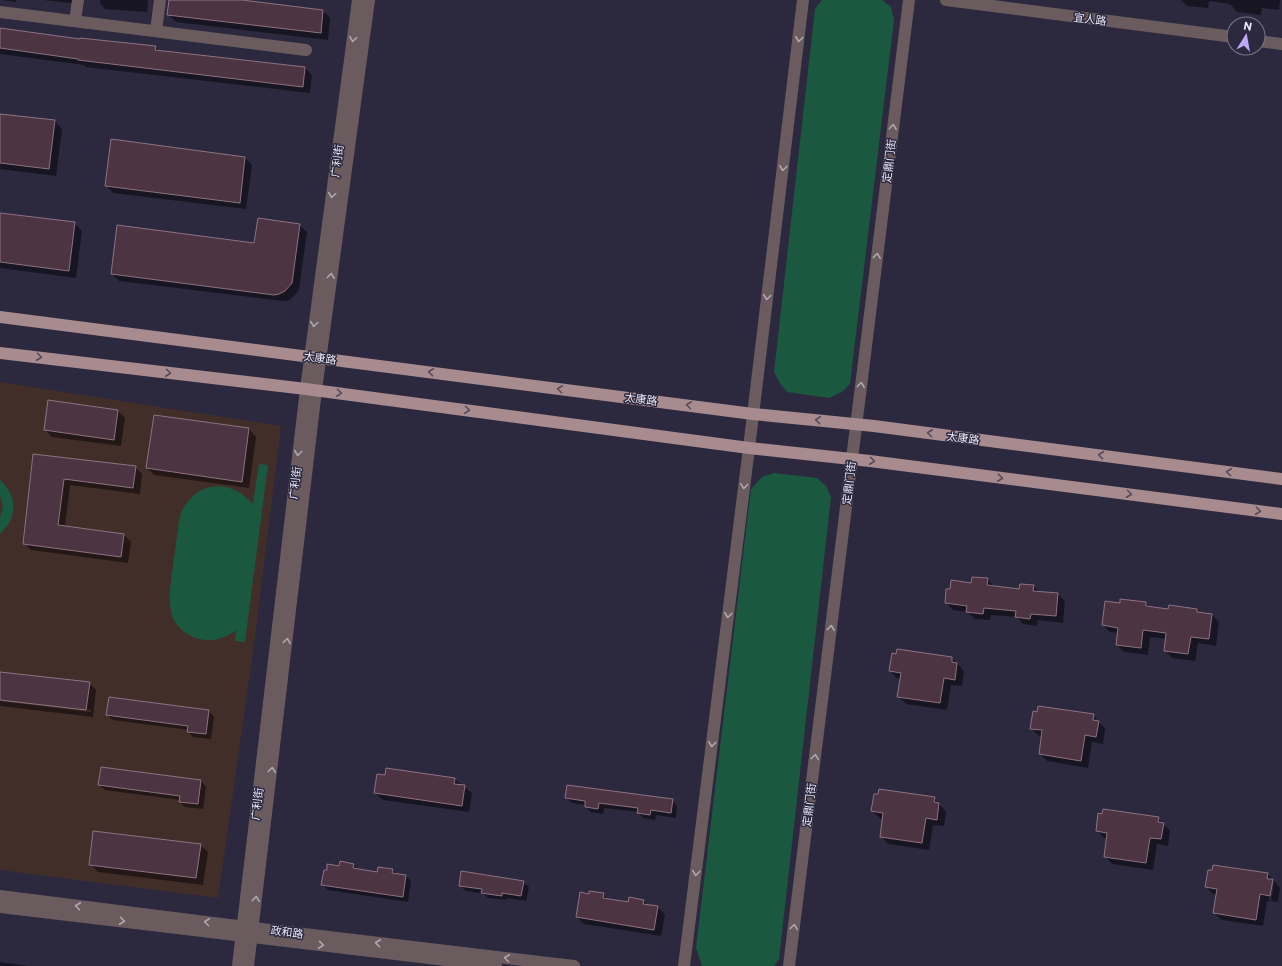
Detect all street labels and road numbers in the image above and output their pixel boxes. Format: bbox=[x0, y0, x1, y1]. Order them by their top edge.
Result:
street label: 宜人路 bbox=[1073, 10, 1107, 27]
street label: 定鼎门街 bbox=[879, 138, 898, 184]
street label: 广利街 bbox=[328, 144, 345, 178]
street label: 太康路 bbox=[303, 349, 337, 366]
street label: 太康路 bbox=[624, 390, 658, 407]
street label: 太康路 bbox=[946, 429, 980, 446]
street label: 定鼎门街 bbox=[839, 460, 858, 506]
street label: 广利街 bbox=[286, 466, 303, 500]
street label: 定鼎门街 bbox=[799, 782, 818, 828]
street label: 广利街 bbox=[248, 787, 265, 821]
street label: 政和路 bbox=[270, 923, 304, 940]

